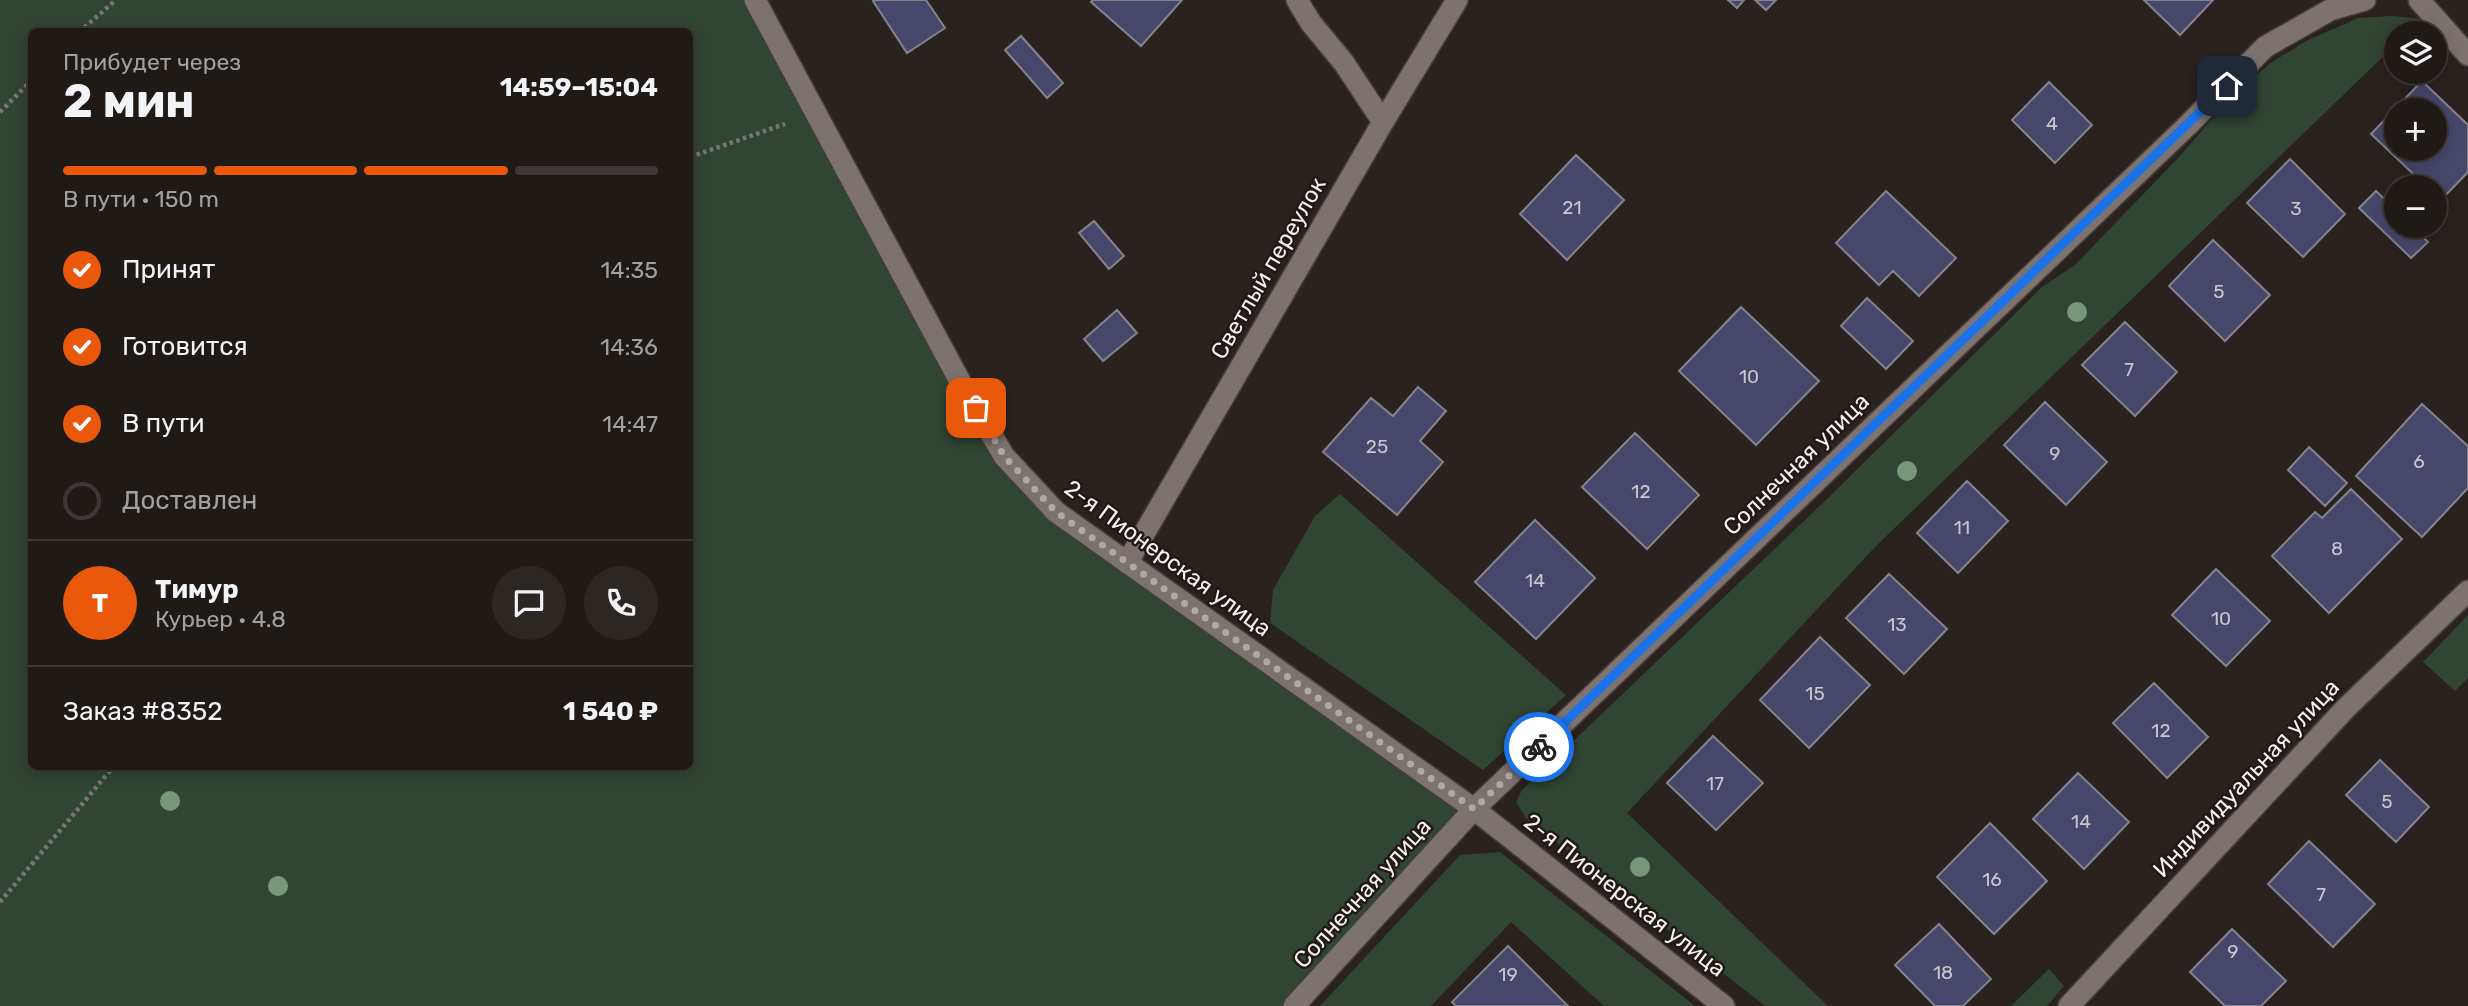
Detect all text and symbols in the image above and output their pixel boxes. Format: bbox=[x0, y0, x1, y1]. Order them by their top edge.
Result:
map controls bbox=[2384, 21, 2447, 238]
button: layers bbox=[2384, 21, 2447, 84]
text: Прибудет через bbox=[63, 48, 241, 76]
pin bbox=[2197, 56, 2257, 116]
icon: home bbox=[2208, 67, 2246, 105]
text: 14:59–15:04 bbox=[500, 72, 658, 103]
text: 2 мин bbox=[63, 74, 195, 129]
button: + bbox=[2384, 98, 2447, 161]
house number: 4 bbox=[2046, 112, 2058, 135]
street label: Светлый переулок bbox=[1204, 172, 1332, 364]
button: − bbox=[2384, 175, 2447, 238]
text: В пути · 150 m bbox=[63, 185, 219, 213]
house number: 21 bbox=[1562, 196, 1582, 219]
house number: 3 bbox=[2290, 197, 2302, 220]
icon: check bbox=[63, 251, 101, 289]
text: Принят bbox=[122, 254, 215, 285]
text: 14:35 bbox=[601, 256, 658, 284]
house number: 5 bbox=[2213, 280, 2225, 303]
icon: check bbox=[63, 328, 101, 366]
text: Готовится bbox=[122, 331, 248, 362]
text: 14:36 bbox=[600, 333, 658, 361]
house number: 7 bbox=[2124, 358, 2134, 381]
house number: 10 bbox=[1739, 365, 1759, 388]
pin bbox=[946, 378, 1006, 438]
street label: Солнечная улица bbox=[1717, 387, 1875, 541]
icon: bag bbox=[957, 389, 995, 427]
icon: check bbox=[63, 405, 101, 443]
text: В пути bbox=[122, 408, 205, 439]
text: 14:47 bbox=[602, 410, 658, 438]
house number: 25 bbox=[1366, 435, 1388, 458]
house number: 9 bbox=[2049, 442, 2061, 465]
house number: 6 bbox=[2413, 450, 2425, 473]
street label: 2-я Пионерская улица bbox=[1059, 474, 1277, 642]
house number: 12 bbox=[1631, 480, 1651, 503]
text: Доставлен bbox=[122, 485, 257, 516]
house number: 11 bbox=[1954, 516, 1970, 539]
house number: 8 bbox=[2331, 537, 2343, 560]
button: chat bbox=[492, 566, 566, 640]
button: phone bbox=[584, 566, 658, 640]
house number: 14 bbox=[1525, 569, 1545, 592]
text: Тимур bbox=[155, 574, 239, 605]
text: Т bbox=[92, 588, 108, 619]
text: Курьер · 4.8 bbox=[155, 605, 286, 633]
house number: 10 bbox=[2211, 607, 2231, 630]
house number: 13 bbox=[1887, 613, 1907, 636]
street label: Индивидуальная улица bbox=[2147, 673, 2345, 883]
house number: 15 bbox=[1805, 682, 1825, 705]
text: Заказ #8352 bbox=[63, 696, 222, 727]
text: 1 540 ₽ bbox=[563, 696, 658, 727]
courier bbox=[1504, 712, 1574, 782]
house number: 12 bbox=[2151, 719, 2171, 742]
icon: bike bbox=[1520, 728, 1558, 766]
house number: 17 bbox=[1706, 772, 1724, 795]
house number: 5 bbox=[2381, 790, 2393, 813]
street label: 2-я Пионерская улица bbox=[1518, 807, 1732, 983]
house number: 14 bbox=[2071, 810, 2091, 833]
street label: Солнечная улица bbox=[1287, 812, 1437, 974]
house number: 16 bbox=[1982, 868, 2002, 891]
house number: 7 bbox=[2316, 883, 2326, 906]
house number: 9 bbox=[2227, 940, 2239, 963]
house number: 18 bbox=[1933, 961, 1953, 984]
house number: 19 bbox=[1498, 963, 1518, 986]

